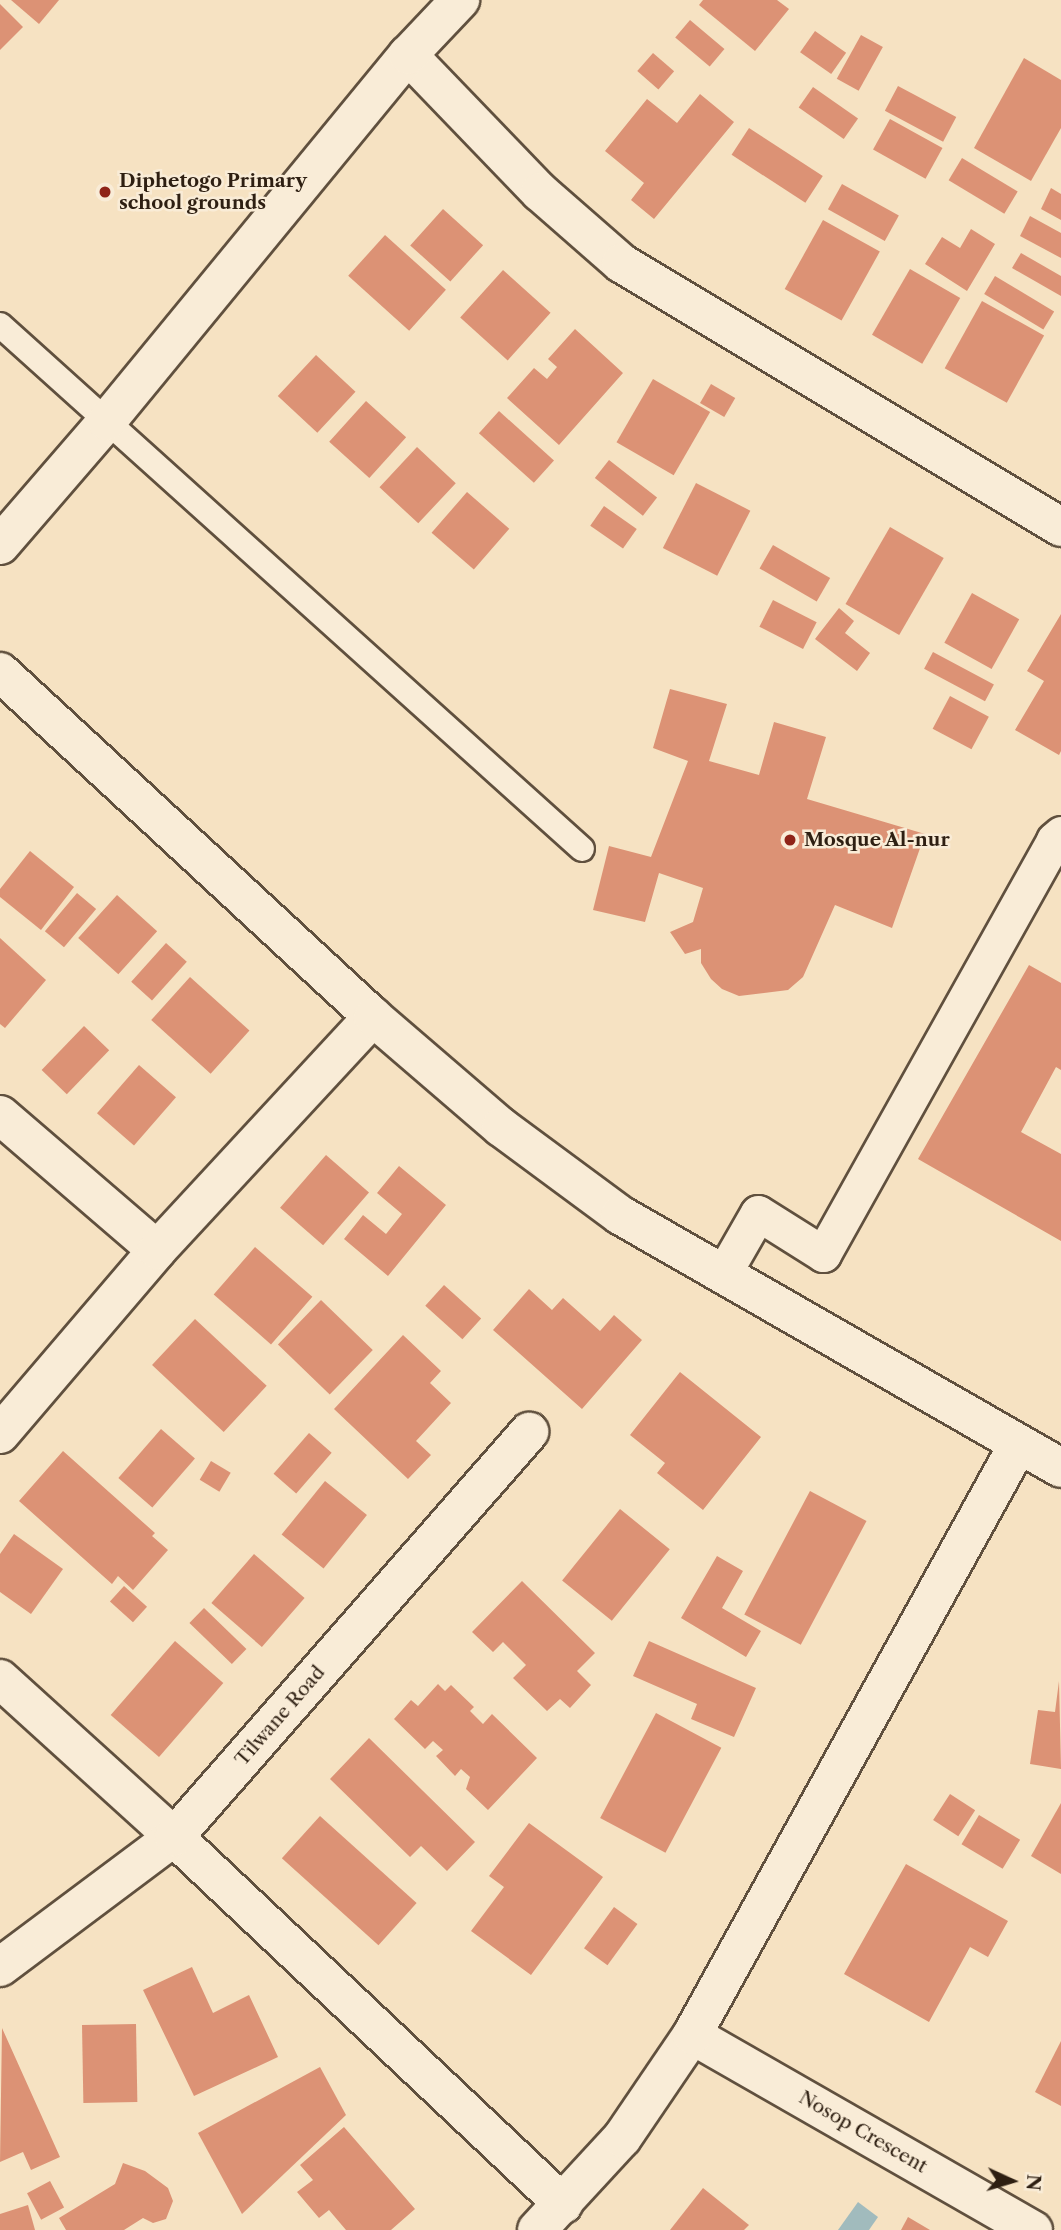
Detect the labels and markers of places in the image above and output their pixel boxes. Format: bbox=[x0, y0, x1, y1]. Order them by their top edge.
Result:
place label: Diphetogo Primary school grounds bbox=[119, 170, 307, 214]
marker: Diphetogo Primary school grounds bbox=[97, 184, 113, 200]
place label: Mosque Al-nur bbox=[804, 829, 950, 851]
marker: Mosque Al-nur bbox=[782, 832, 798, 848]

